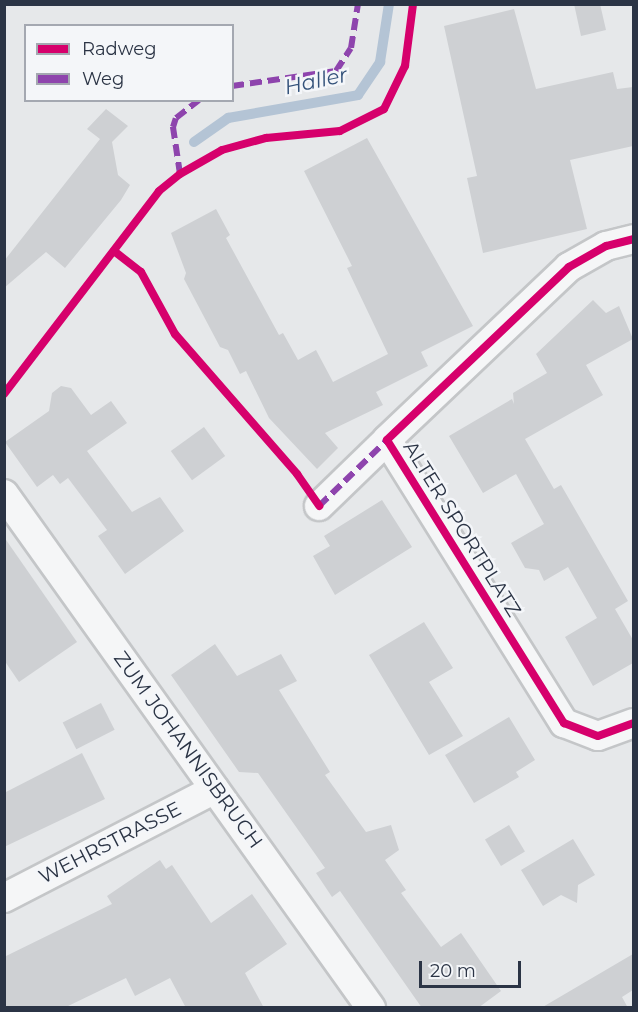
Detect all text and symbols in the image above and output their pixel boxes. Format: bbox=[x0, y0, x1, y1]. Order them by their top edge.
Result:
legend bbox=[24, 24, 234, 102]
text: Radweg bbox=[82, 38, 157, 60]
water label: Haller bbox=[282, 62, 350, 100]
text: Weg bbox=[82, 68, 124, 90]
street label: ALTER SPORTPLATZ bbox=[398, 437, 526, 621]
street label: ZUM JOHANNISBRUCH bbox=[109, 647, 267, 853]
street label: WEHRSTRASSE bbox=[35, 797, 185, 889]
scale bar bbox=[422, 949, 524, 987]
text: 20 m bbox=[430, 960, 476, 982]

